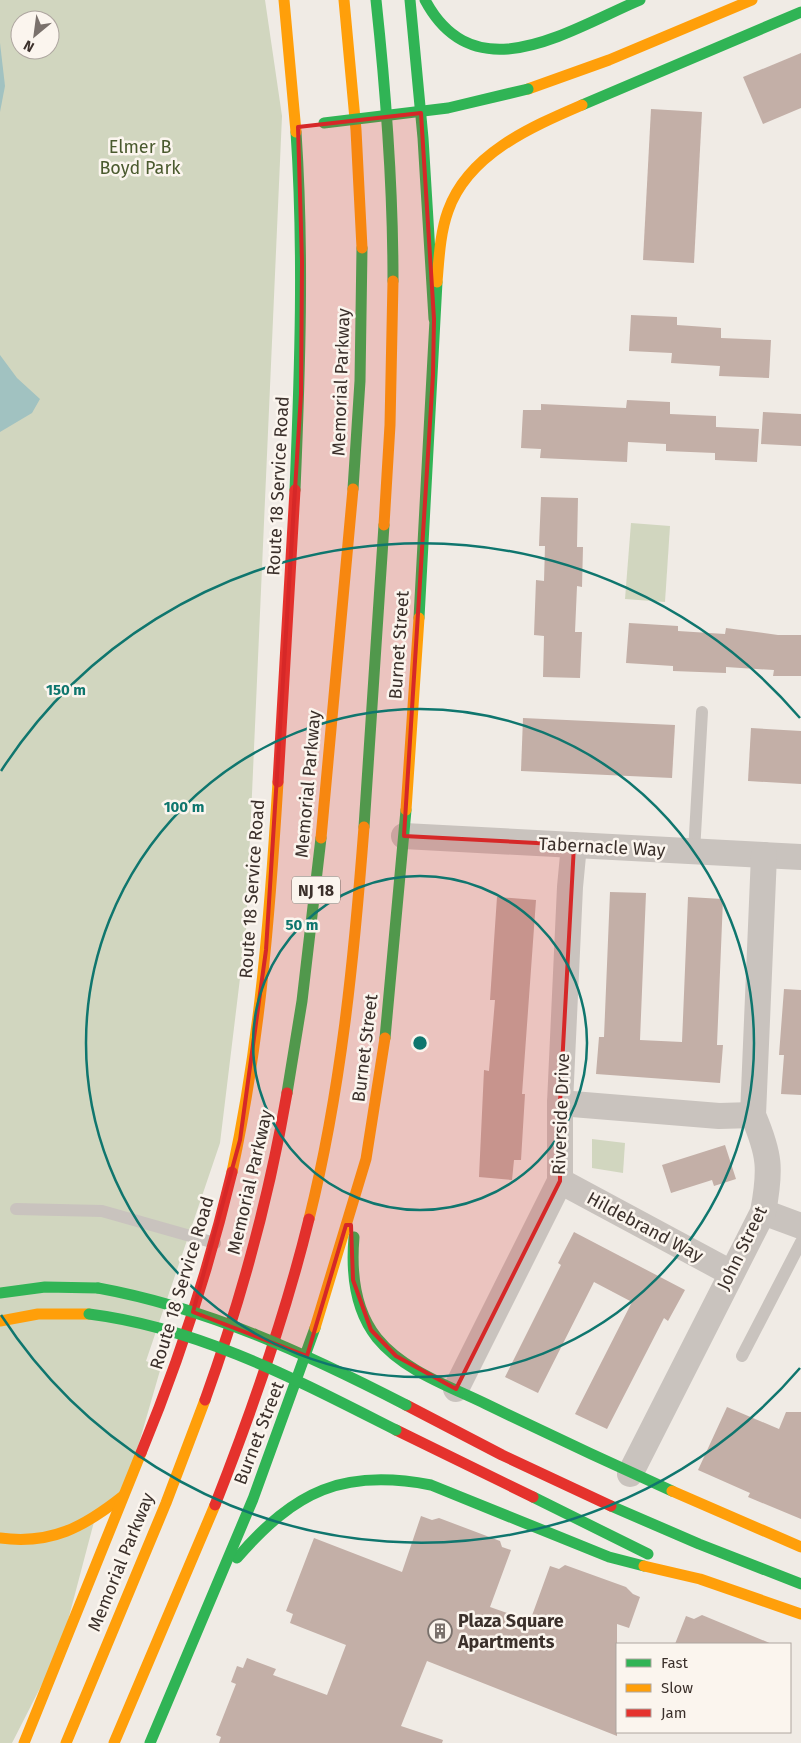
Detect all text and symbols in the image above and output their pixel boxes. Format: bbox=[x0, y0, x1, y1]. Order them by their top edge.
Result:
north arrow bbox=[10, 10, 60, 60]
text: N bbox=[21, 36, 37, 56]
park label: Elmer B Boyd Park bbox=[99, 136, 181, 179]
street label: Memorial Parkway bbox=[327, 308, 355, 456]
street label: Route 18 Service Road bbox=[262, 396, 294, 576]
street label: Burnet Street bbox=[384, 589, 414, 700]
text: 150 m bbox=[46, 681, 86, 699]
street label: Memorial Parkway bbox=[291, 709, 325, 859]
text: 100 m bbox=[164, 798, 204, 816]
street label: Route 18 Service Road bbox=[235, 799, 269, 979]
street label: Tabernacle Way bbox=[538, 833, 666, 861]
road number: NJ 18 bbox=[292, 876, 340, 904]
text: 50 m bbox=[285, 916, 319, 934]
street label: Burnet Street bbox=[347, 992, 383, 1103]
centre of rings bbox=[411, 1034, 429, 1052]
street label: Riverside Drive bbox=[548, 1053, 574, 1175]
street label: Memorial Parkway bbox=[223, 1107, 277, 1257]
street label: Hildebrand Way bbox=[583, 1187, 707, 1267]
street label: Route 18 Service Road bbox=[145, 1194, 219, 1372]
street label: John Street bbox=[712, 1202, 772, 1294]
street label: Burnet Street bbox=[229, 1378, 289, 1488]
street label: Memorial Parkway bbox=[83, 1489, 159, 1635]
place label: Plaza Square Apartments bbox=[457, 1610, 564, 1653]
building icon: Plaza Square Apartments bbox=[427, 1618, 453, 1644]
legend bbox=[616, 1643, 791, 1733]
text: Fast bbox=[661, 1654, 688, 1672]
text: Slow bbox=[661, 1679, 693, 1697]
text: Jam bbox=[661, 1704, 687, 1722]

